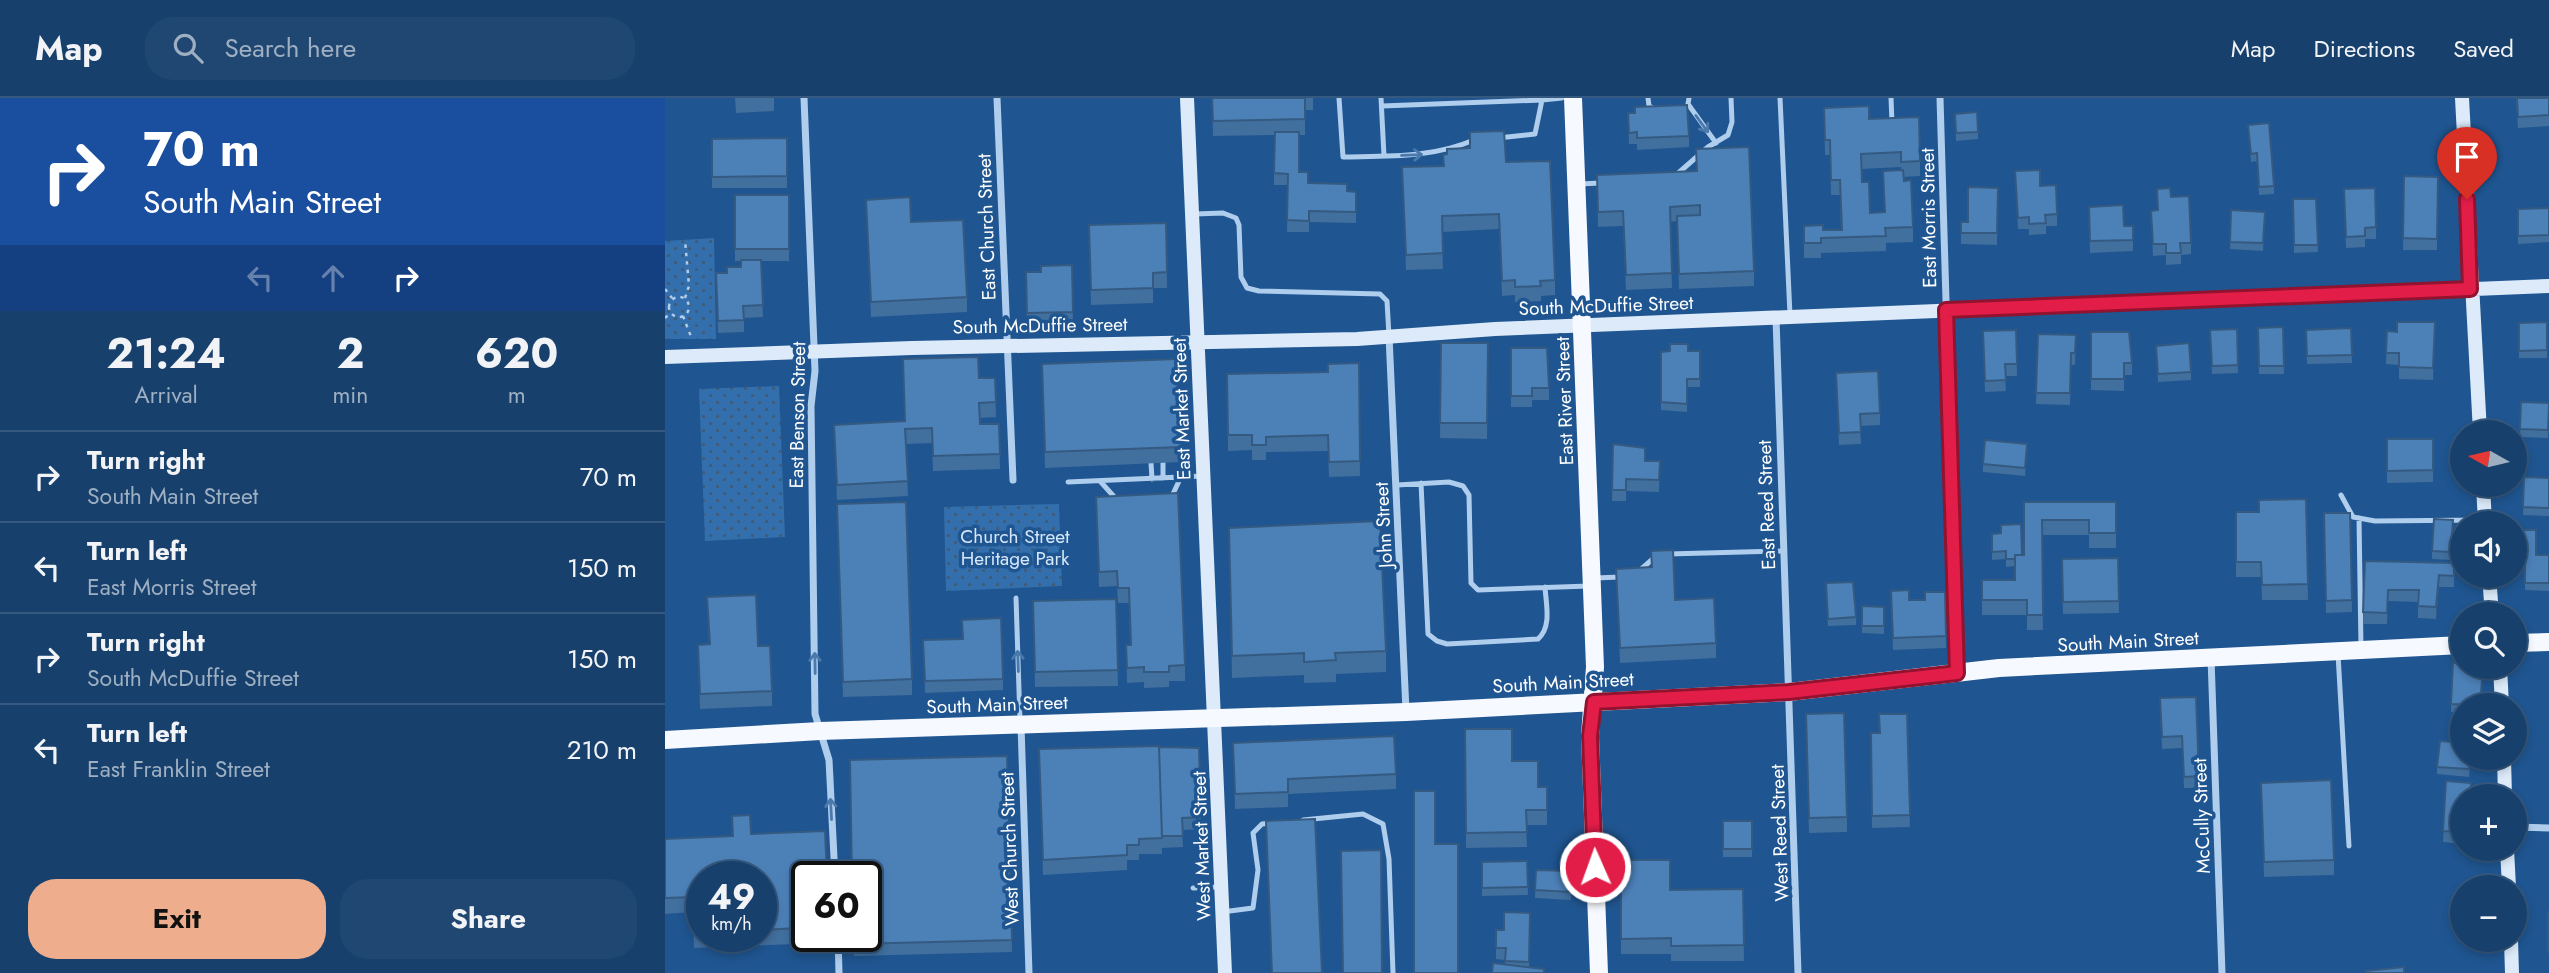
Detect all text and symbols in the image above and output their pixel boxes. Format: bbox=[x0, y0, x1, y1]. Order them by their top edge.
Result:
search box bbox=[145, 17, 635, 80]
text: Map bbox=[35, 25, 103, 72]
icon: search bbox=[169, 29, 207, 67]
text: Search here bbox=[225, 29, 356, 67]
text: Map bbox=[2231, 31, 2276, 66]
text: Directions bbox=[2314, 31, 2415, 66]
text: Saved bbox=[2453, 31, 2514, 66]
text: 70 m bbox=[143, 114, 260, 184]
one-way arrow bbox=[1694, 114, 1709, 133]
icon: right bbox=[28, 126, 119, 217]
pin bbox=[2437, 127, 2497, 199]
icon: arrive bbox=[2448, 138, 2486, 176]
street label: East Morris Street bbox=[1914, 147, 1943, 288]
one-way arrow bbox=[1400, 149, 1423, 162]
street label: East Church Street bbox=[970, 153, 1003, 301]
text: South Main Street bbox=[143, 179, 381, 225]
icon: left bbox=[241, 259, 279, 297]
icon: ahead bbox=[314, 259, 352, 297]
icon: right bbox=[387, 259, 425, 297]
street label: South McDuffie Street bbox=[1518, 289, 1694, 322]
street label: South McDuffie Street bbox=[952, 310, 1128, 341]
text: 21:24 bbox=[107, 323, 226, 384]
text: 2 bbox=[337, 323, 364, 384]
text: 620 bbox=[475, 323, 558, 384]
street label: East River Street bbox=[1549, 336, 1580, 466]
street label: East Market Street bbox=[1166, 337, 1197, 480]
street label: East Benson Street bbox=[783, 341, 812, 489]
text: Arrival bbox=[135, 378, 198, 412]
text: min bbox=[332, 378, 368, 412]
text: m bbox=[508, 378, 526, 412]
north arrow bbox=[2450, 420, 2527, 497]
map controls bbox=[2450, 420, 2527, 952]
street label: East Reed Street bbox=[1751, 439, 1782, 570]
text: Turn right bbox=[87, 441, 205, 479]
icon: right bbox=[28, 458, 66, 496]
text: 70 m bbox=[580, 458, 637, 496]
text: South Main Street bbox=[87, 479, 258, 513]
street label: John Street bbox=[1368, 481, 1399, 572]
button: sound bbox=[2450, 511, 2527, 588]
park label: Church Street Heritage Park bbox=[960, 523, 1070, 572]
text: Turn left bbox=[87, 532, 187, 570]
icon: left bbox=[28, 549, 66, 587]
text: 150 m bbox=[567, 549, 637, 587]
text: East Morris Street bbox=[87, 570, 256, 604]
button: search bbox=[2450, 602, 2527, 679]
text: Turn right bbox=[87, 623, 205, 661]
street label: South Main Street bbox=[2057, 624, 2200, 659]
icon: right bbox=[28, 640, 66, 678]
text: 150 m bbox=[567, 640, 637, 678]
one-way arrow bbox=[1012, 650, 1025, 673]
one-way arrow bbox=[808, 652, 821, 675]
text: South McDuffie Street bbox=[87, 661, 299, 695]
street label: South Main Street bbox=[1492, 665, 1635, 700]
street label: South Main Street bbox=[926, 689, 1069, 720]
button: layers bbox=[2450, 693, 2527, 770]
text: Turn left bbox=[87, 714, 187, 752]
icon: left bbox=[28, 731, 66, 769]
text: 210 m bbox=[567, 731, 637, 769]
text: East Franklin Street bbox=[87, 752, 270, 786]
street label: McCully Street bbox=[2186, 757, 2217, 874]
street label: West Reed Street bbox=[1764, 764, 1795, 902]
street label: West Market Street bbox=[1185, 770, 1218, 921]
street label: West Church Street bbox=[993, 771, 1026, 927]
button: + bbox=[2450, 784, 2527, 861]
one-way arrow bbox=[825, 797, 838, 820]
position arrow bbox=[1558, 830, 1632, 904]
speed limit sign: 60 bbox=[791, 861, 882, 952]
text: 49 bbox=[708, 872, 755, 922]
button: − bbox=[2450, 875, 2527, 952]
button: Exit bbox=[28, 879, 326, 959]
button: Share bbox=[340, 879, 637, 959]
text: km/h bbox=[711, 911, 752, 937]

